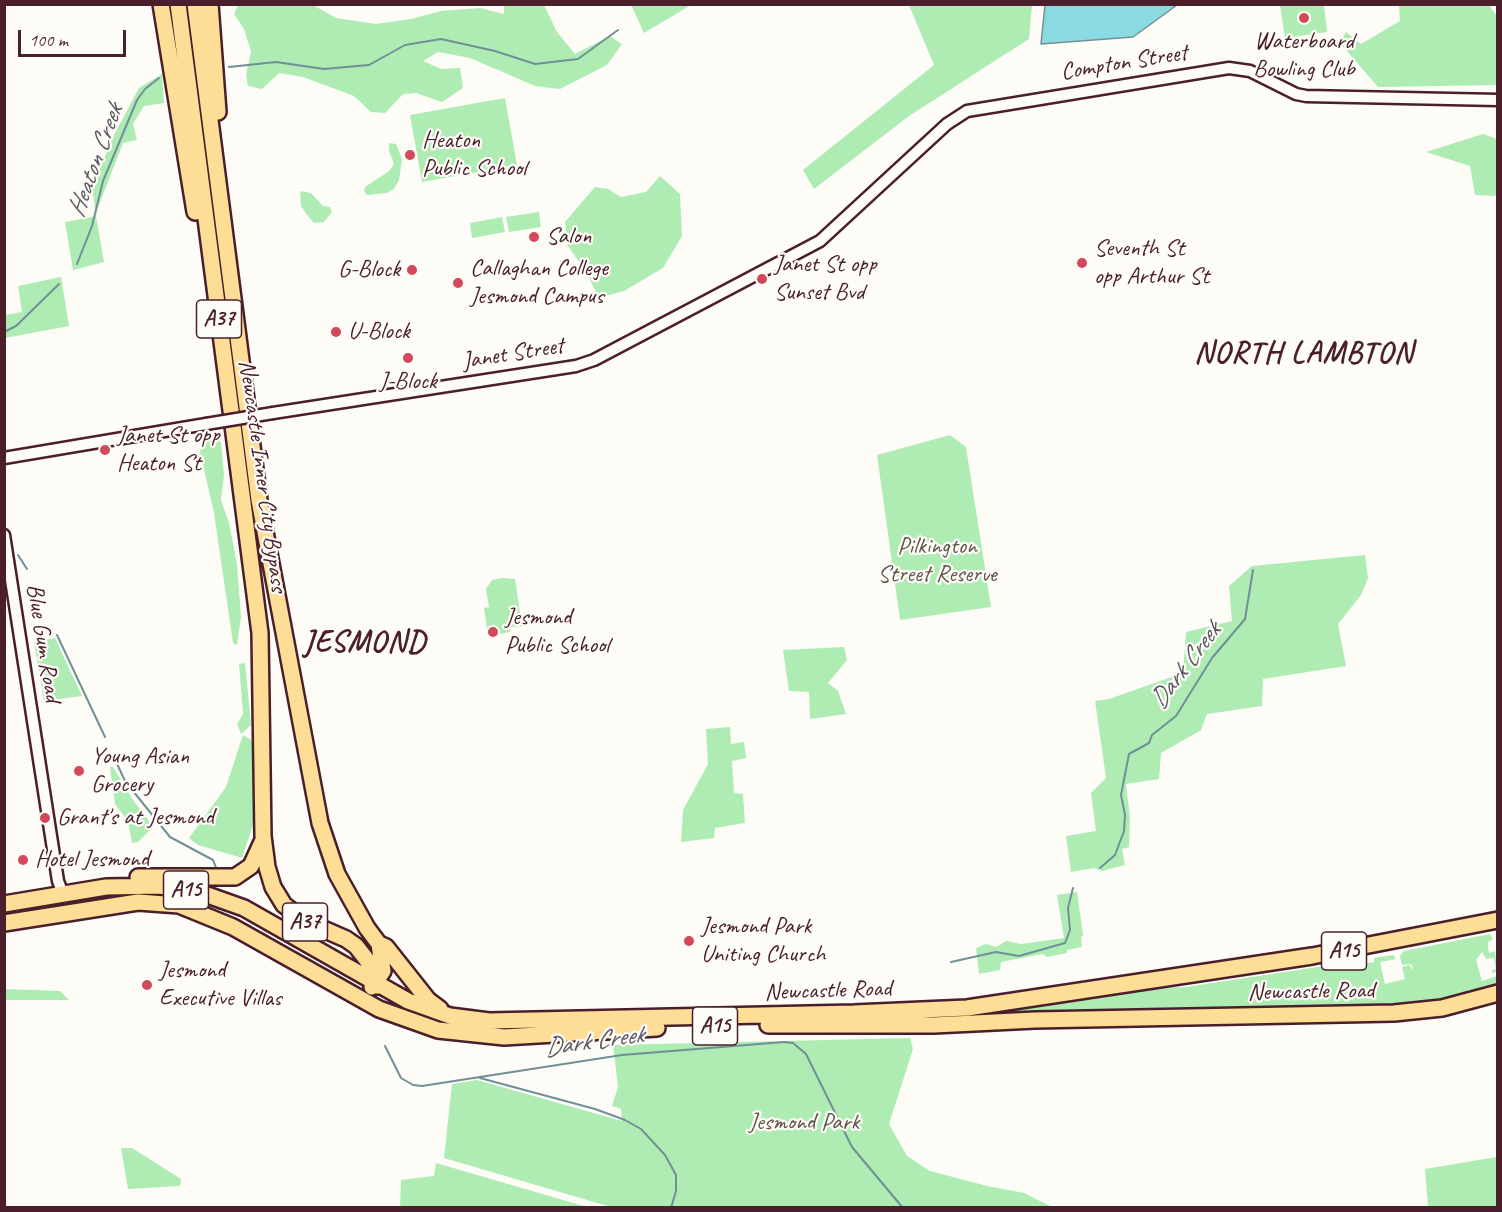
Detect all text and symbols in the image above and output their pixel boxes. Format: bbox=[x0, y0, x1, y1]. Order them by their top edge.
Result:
marker: Waterboard Bowling Club bbox=[1297, 11, 1311, 25]
scale bar bbox=[21, 18, 129, 56]
place label: Waterboard Bowling Club bbox=[1253, 28, 1355, 84]
text: 100 m bbox=[29, 29, 68, 51]
street label: Compton Street bbox=[1059, 39, 1189, 87]
water label: Heaton Creek bbox=[61, 101, 131, 221]
place label: Heaton Public School bbox=[422, 127, 526, 183]
marker: Heaton Public School bbox=[403, 148, 417, 162]
place label: Salon bbox=[546, 223, 591, 251]
marker: Salon bbox=[527, 230, 541, 244]
place label: Seventh St opp Arthur St bbox=[1094, 235, 1209, 291]
place label: Janet St opp Sunset Bvd bbox=[774, 251, 876, 307]
place label: Callaghan College Jesmond Campus bbox=[470, 255, 608, 311]
place label: G-Block bbox=[338, 256, 400, 284]
marker: Seventh St opp Arthur St bbox=[1075, 256, 1089, 270]
marker: G-Block bbox=[405, 263, 419, 277]
marker: Janet St opp Sunset Bvd bbox=[755, 272, 769, 286]
marker: Callaghan College Jesmond Campus bbox=[451, 276, 465, 290]
road number: A37 bbox=[196, 300, 242, 338]
place label: U-Block bbox=[348, 318, 410, 346]
marker: U-Block bbox=[329, 325, 343, 339]
street label: Janet Street bbox=[460, 332, 566, 376]
district label: NORTH LAMBTON bbox=[1196, 336, 1412, 372]
marker: J-Block bbox=[401, 351, 415, 365]
street label: Newcastle Inner City Bypass bbox=[231, 358, 293, 594]
place label: J-Block bbox=[379, 368, 437, 396]
place label: Janet St opp Heaton St bbox=[117, 422, 219, 478]
marker: Janet St opp Heaton St bbox=[98, 443, 112, 457]
park label: Pilkington Street Reserve bbox=[878, 533, 996, 589]
street label: Blue Gum Road bbox=[19, 582, 67, 704]
place label: Jesmond Public School bbox=[505, 604, 609, 660]
water label: Dark Creek bbox=[1144, 617, 1228, 715]
district label: JESMOND bbox=[304, 625, 426, 661]
marker: Jesmond Public School bbox=[486, 625, 500, 639]
place label: Young Asian Grocery bbox=[91, 743, 189, 799]
marker: Young Asian Grocery bbox=[72, 764, 86, 778]
place label: Grant's at Jesmond bbox=[57, 804, 214, 832]
marker: Grant's at Jesmond bbox=[38, 811, 52, 825]
place label: Hotel Jesmond bbox=[35, 846, 149, 874]
marker: Hotel Jesmond bbox=[16, 853, 30, 867]
road number: A15 bbox=[164, 871, 208, 909]
road number: A37 bbox=[282, 903, 328, 941]
place label: Jesmond Park Uniting Church bbox=[701, 913, 825, 969]
road number: A15 bbox=[1322, 932, 1366, 970]
marker: Jesmond Park Uniting Church bbox=[682, 934, 696, 948]
place label: Jesmond Executive Villas bbox=[159, 957, 281, 1013]
street label: Newcastle Road bbox=[764, 974, 892, 1008]
street label: Newcastle Road bbox=[1247, 976, 1375, 1008]
marker: Jesmond Executive Villas bbox=[140, 978, 154, 992]
road number: A15 bbox=[692, 1007, 738, 1045]
water label: Dark Creek bbox=[543, 1020, 645, 1064]
park label: Jesmond Park bbox=[749, 1109, 859, 1137]

